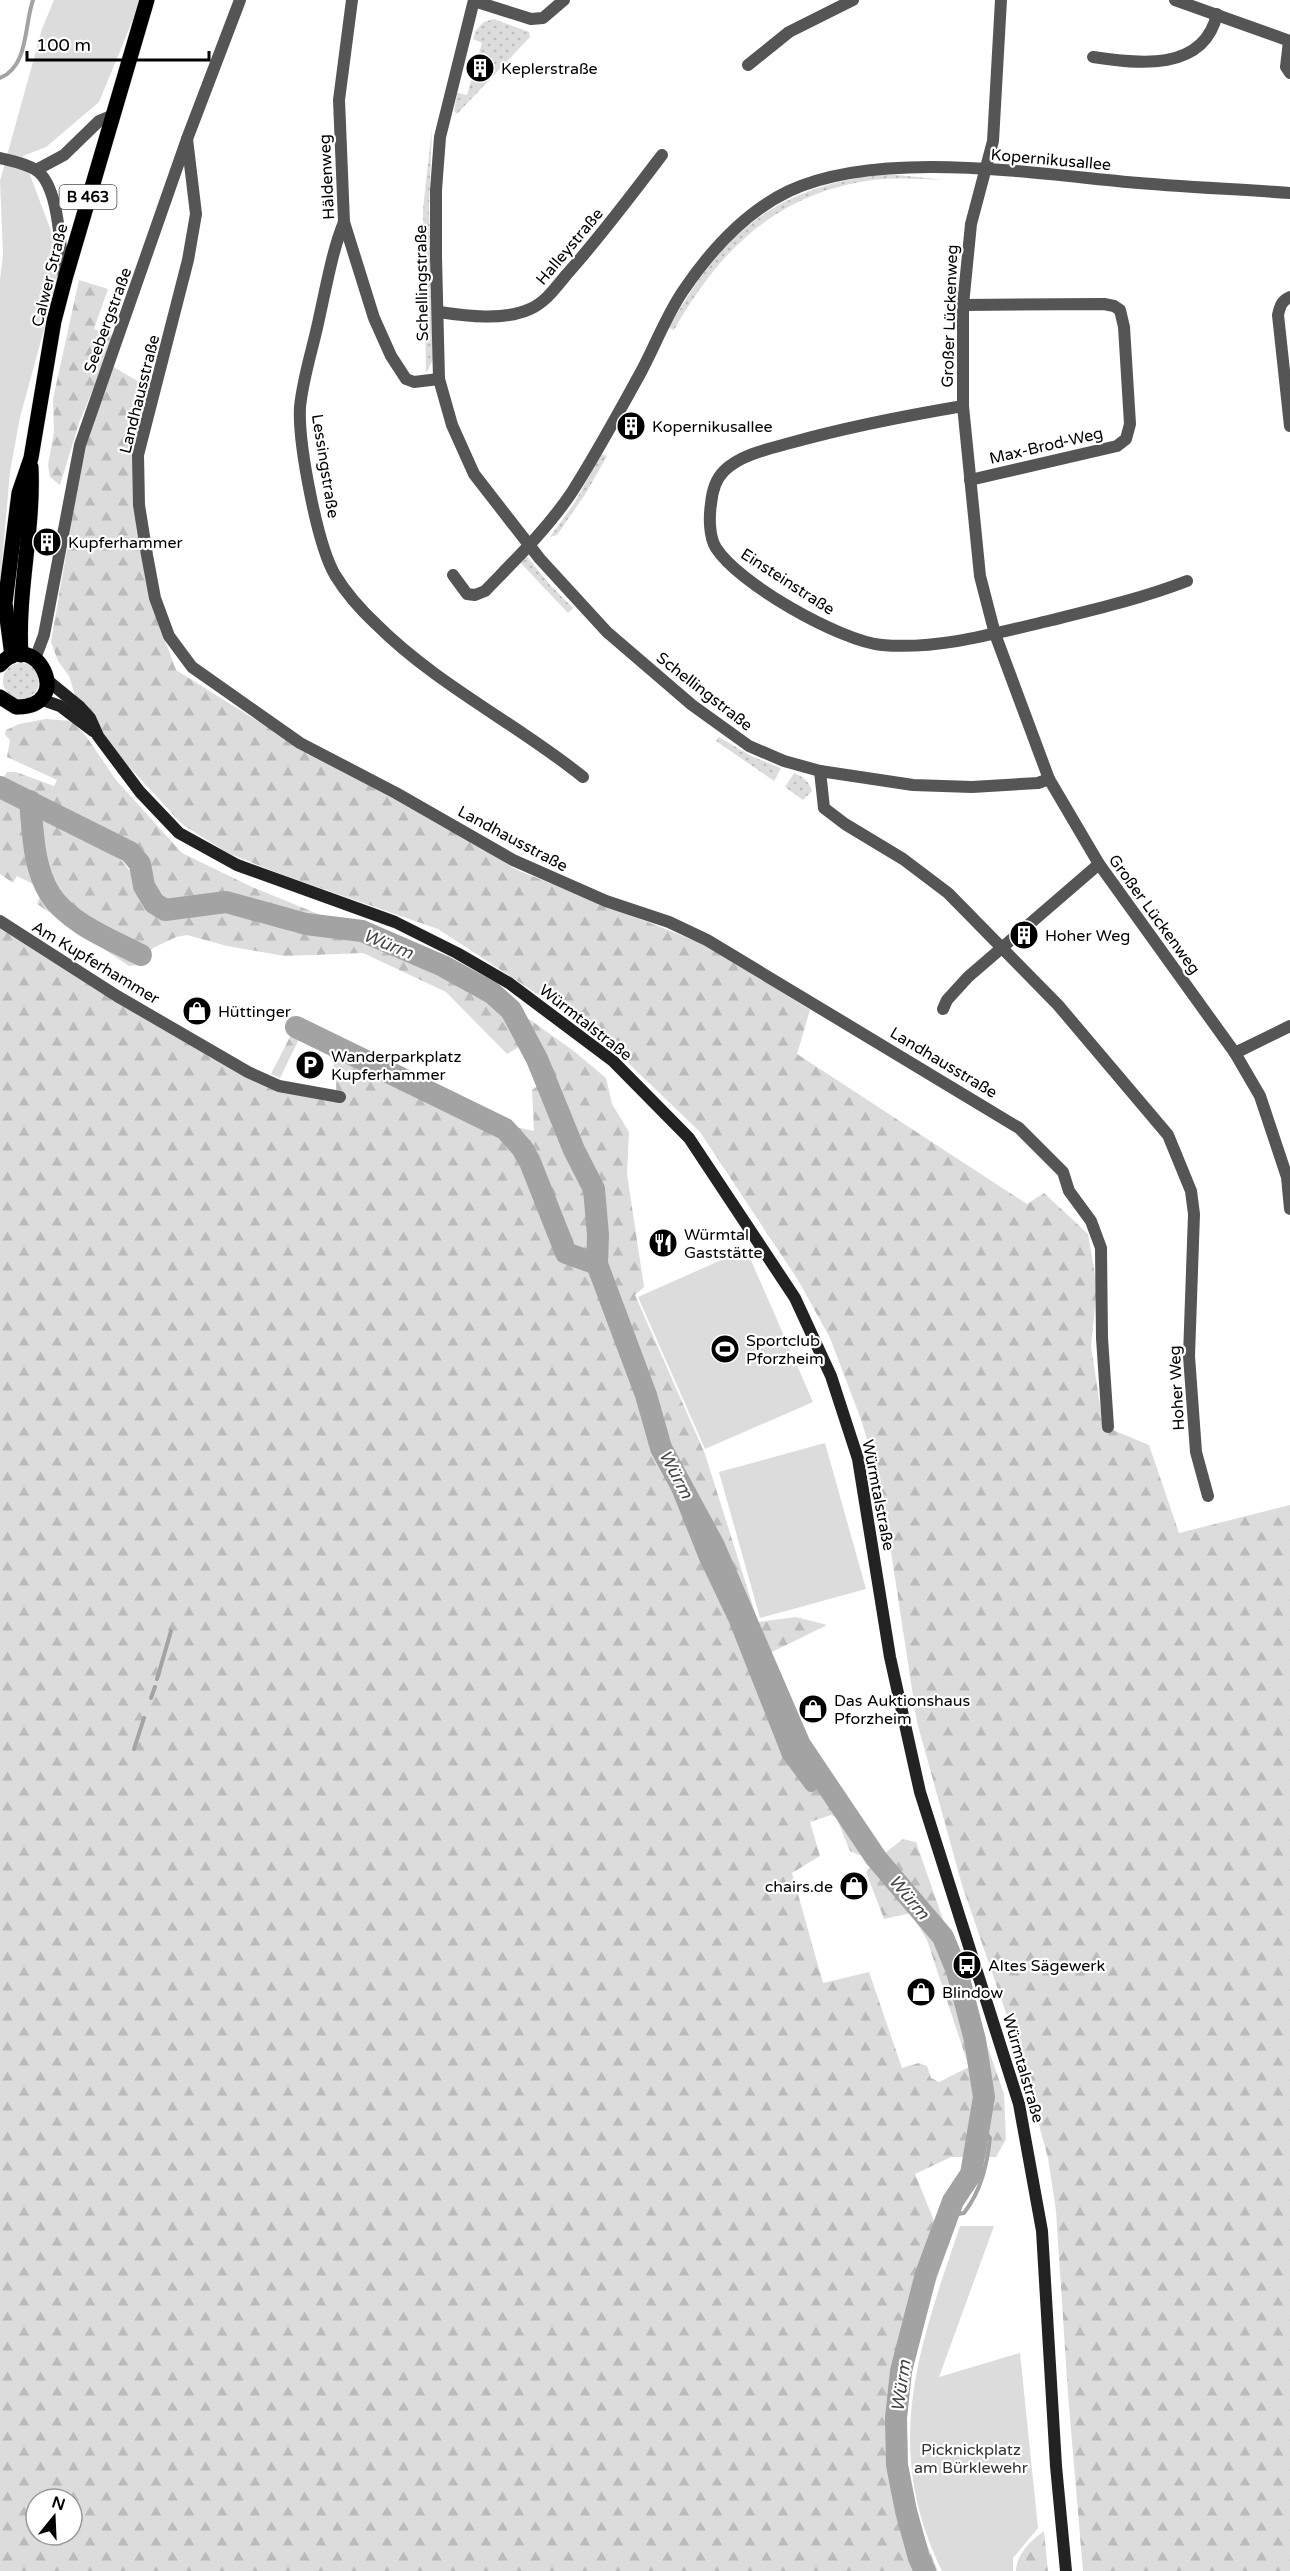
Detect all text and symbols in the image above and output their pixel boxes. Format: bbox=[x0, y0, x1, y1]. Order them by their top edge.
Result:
scale bar bbox=[27, 24, 208, 62]
text: 100 m bbox=[36, 34, 91, 56]
building icon: Keplerstraße bbox=[464, 52, 496, 84]
place label: Keplerstraße bbox=[501, 59, 598, 79]
street label: Häldenweg bbox=[315, 134, 339, 220]
street label: Kopernikusallee bbox=[990, 145, 1112, 175]
road number: B 463 bbox=[60, 185, 116, 209]
street label: Halleystraße bbox=[532, 204, 608, 289]
street label: Calwer Straße bbox=[28, 222, 72, 329]
street label: Schellingstraße bbox=[411, 225, 433, 341]
street label: Großer Lückenweg bbox=[938, 244, 962, 388]
street label: Seebergstraße bbox=[80, 265, 136, 376]
street label: Landhausstraße bbox=[116, 333, 164, 456]
building icon: Kopernikusallee bbox=[615, 410, 647, 442]
street label: Lessingstraße bbox=[307, 413, 343, 520]
place label: Kopernikusallee bbox=[652, 417, 773, 437]
street label: Max-Brod-Weg bbox=[987, 423, 1105, 469]
building icon: Kupferhammer bbox=[31, 526, 63, 558]
place label: Kupferhammer bbox=[68, 533, 183, 553]
street label: Einsteinstraße bbox=[737, 544, 838, 620]
street label: Schellingstraße bbox=[652, 648, 756, 736]
street label: Landhausstraße bbox=[454, 801, 571, 876]
street label: Großer Lückenweg bbox=[1104, 851, 1204, 978]
street label: Am Kupferhammer bbox=[28, 917, 164, 1009]
building icon: Hoher Weg bbox=[1008, 919, 1040, 951]
water label: Würm bbox=[360, 924, 417, 964]
place label: Hoher Weg bbox=[1045, 926, 1130, 946]
street label: Würmtalstraße bbox=[535, 980, 636, 1065]
shop icon: Hüttinger bbox=[181, 995, 213, 1027]
place label: Hüttinger bbox=[218, 1002, 292, 1022]
street label: Landhausstraße bbox=[886, 1023, 1001, 1103]
place label: Wanderparkplatz Kupferhammer bbox=[331, 1047, 461, 1085]
parking icon: Wanderparkplatz Kupferhammer bbox=[294, 1049, 326, 1081]
place label: Würmtal Gaststätte bbox=[684, 1225, 763, 1263]
restaurant icon: Würmtal Gaststätte bbox=[647, 1227, 679, 1259]
place label: Sportclub Pforzheim bbox=[746, 1331, 824, 1369]
sports icon: Sportclub Pforzheim bbox=[709, 1333, 741, 1365]
street label: Hoher Weg bbox=[1165, 1345, 1189, 1431]
street label: Würmtalstraße bbox=[857, 1438, 899, 1552]
water label: Würm bbox=[654, 1446, 698, 1502]
place label: Das Auktionshaus Pforzheim bbox=[834, 1691, 970, 1729]
shop icon: Das Auktionshaus Pforzheim bbox=[797, 1693, 829, 1725]
shop icon: chairs.de bbox=[838, 1870, 870, 1902]
water label: Würm bbox=[884, 1870, 934, 1924]
place label: chairs.de bbox=[765, 1877, 833, 1897]
bus stop icon: Altes Sägewerk bbox=[951, 1949, 983, 1981]
place label: Altes Sägewerk bbox=[988, 1956, 1105, 1976]
shop icon: Blindow bbox=[905, 1976, 937, 2008]
place label: Blindow bbox=[942, 1983, 1003, 2003]
street label: Würmtalstraße bbox=[998, 2011, 1048, 2125]
water label: Würm bbox=[886, 2358, 916, 2413]
park label: Picknickplatz am Bürklewehr bbox=[914, 2440, 1029, 2478]
north arrow bbox=[24, 2487, 84, 2547]
text: N bbox=[49, 2492, 68, 2515]

